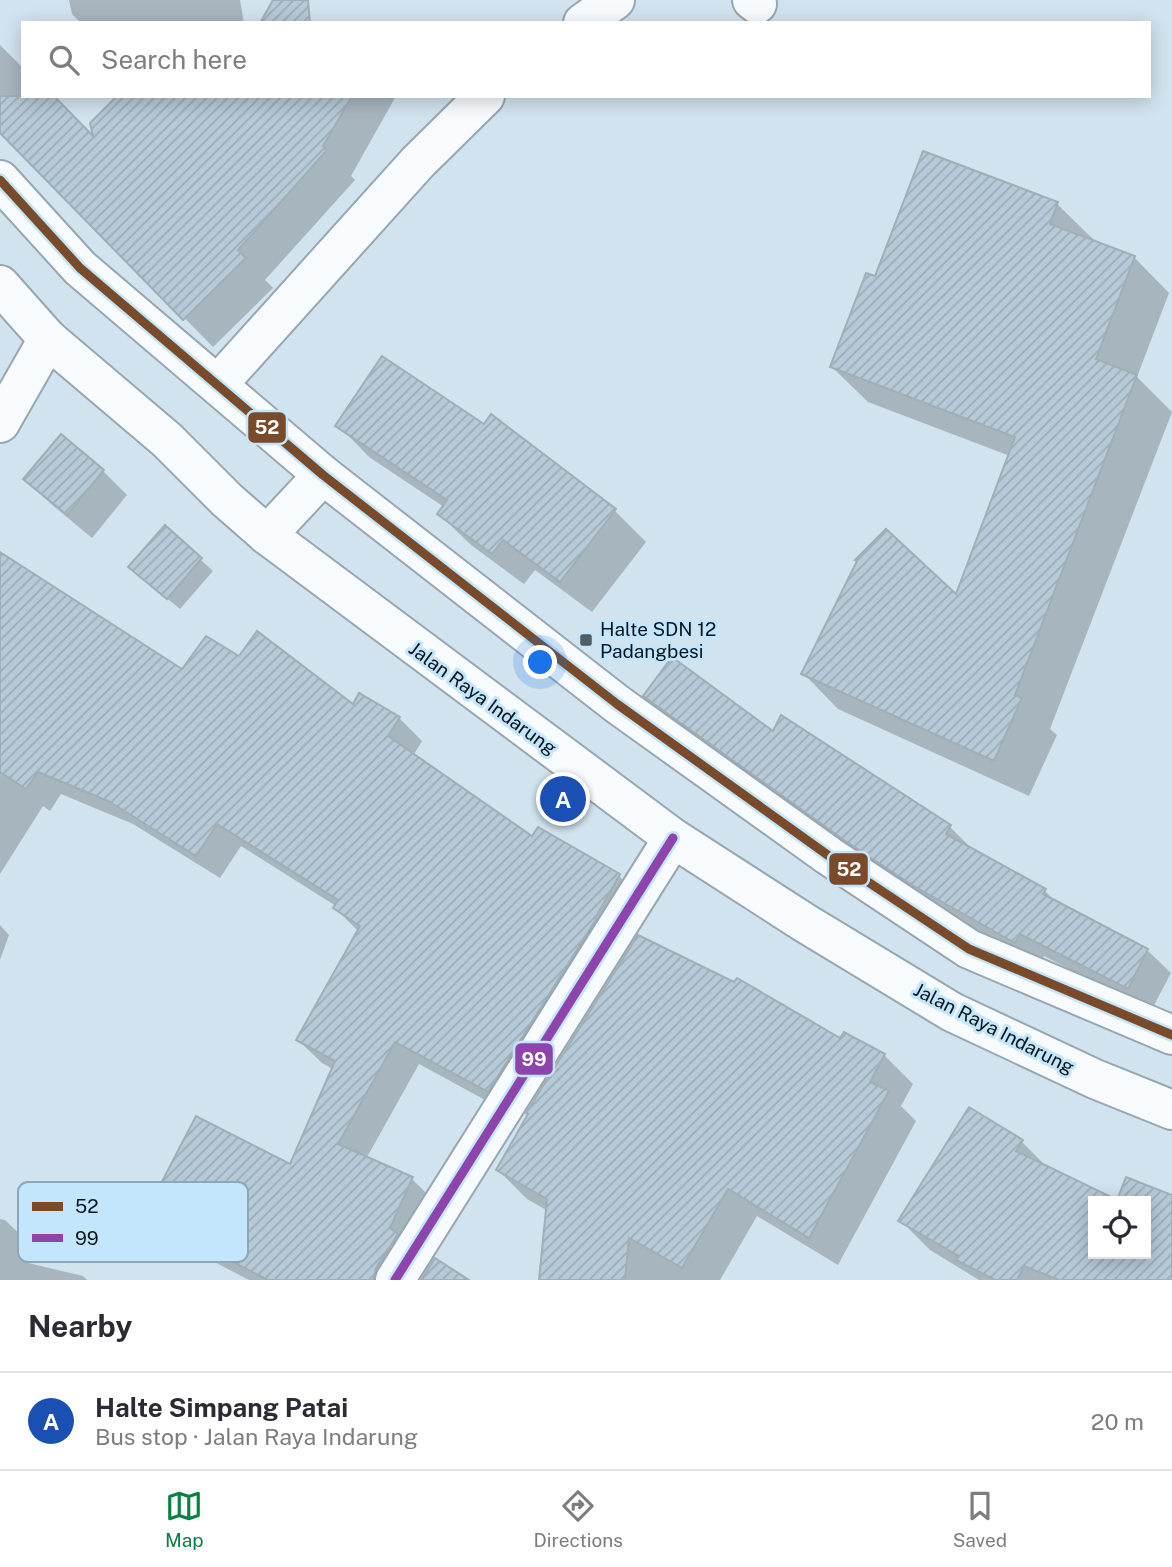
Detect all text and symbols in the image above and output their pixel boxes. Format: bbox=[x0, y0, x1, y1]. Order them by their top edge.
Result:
search box bbox=[21, 21, 1151, 98]
icon: search bbox=[45, 41, 83, 79]
text: Search here bbox=[101, 44, 247, 75]
line badge: 52 bbox=[247, 411, 287, 444]
text: 52 bbox=[255, 416, 279, 438]
place label: Halte SDN 12 Padangbesi bbox=[600, 618, 716, 662]
marker: Halte SDN 12 Padangbesi bbox=[578, 632, 594, 648]
street label: Jalan Raya Indarung bbox=[405, 637, 561, 759]
your location bbox=[523, 645, 557, 679]
pin: A bbox=[540, 773, 586, 825]
line badge: 52 bbox=[828, 852, 869, 886]
text: 52 bbox=[837, 858, 861, 880]
street label: Jalan Raya Indarung bbox=[910, 978, 1078, 1078]
line badge: 99 bbox=[514, 1042, 554, 1076]
text: 99 bbox=[522, 1048, 546, 1070]
legend bbox=[18, 1182, 248, 1262]
text: 52 bbox=[75, 1195, 99, 1217]
map controls bbox=[1088, 1196, 1151, 1259]
button: locate bbox=[1088, 1196, 1151, 1259]
text: 99 bbox=[75, 1227, 99, 1249]
text: Nearby bbox=[28, 1308, 132, 1344]
text: Halte Simpang Patai bbox=[95, 1392, 348, 1423]
text: A bbox=[43, 1408, 59, 1435]
text: 20 m bbox=[1091, 1408, 1144, 1435]
text: Bus stop · Jalan Raya Indarung bbox=[95, 1423, 418, 1450]
tab: Map bbox=[165, 1487, 204, 1551]
tab: Directions bbox=[534, 1487, 623, 1551]
tab: Saved bbox=[953, 1487, 1007, 1551]

